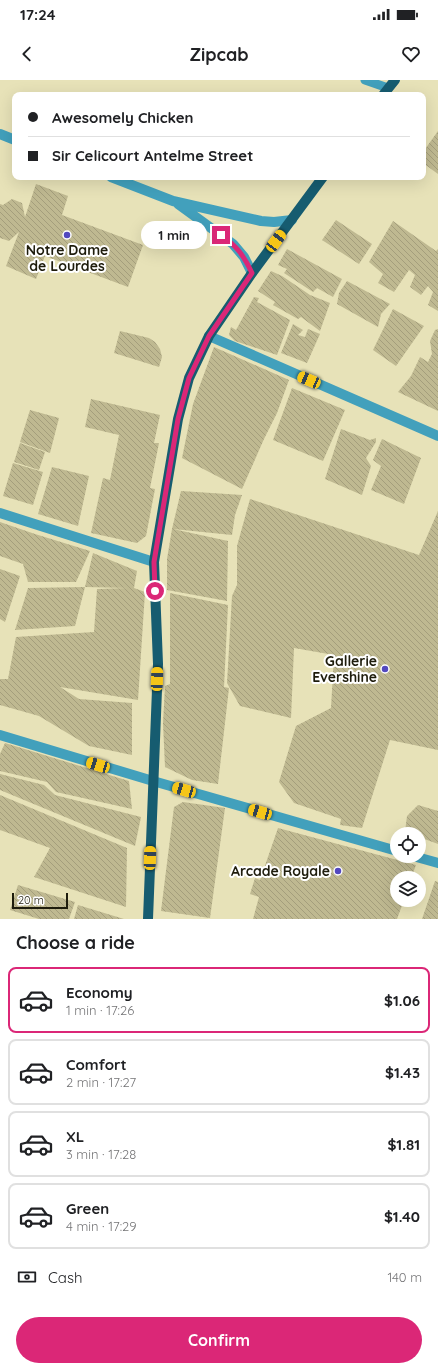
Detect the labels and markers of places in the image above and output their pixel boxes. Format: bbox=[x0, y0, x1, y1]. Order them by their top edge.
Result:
marker: Notre Dame de Lourdes bbox=[62, 230, 72, 240]
place label: Notre Dame de Lourdes bbox=[26, 241, 108, 275]
place label: Gallerie Evershine bbox=[312, 652, 377, 686]
marker: Gallerie Evershine bbox=[380, 664, 390, 674]
place label: Arcade Royale bbox=[231, 862, 330, 880]
marker: Arcade Royale bbox=[333, 866, 343, 876]

